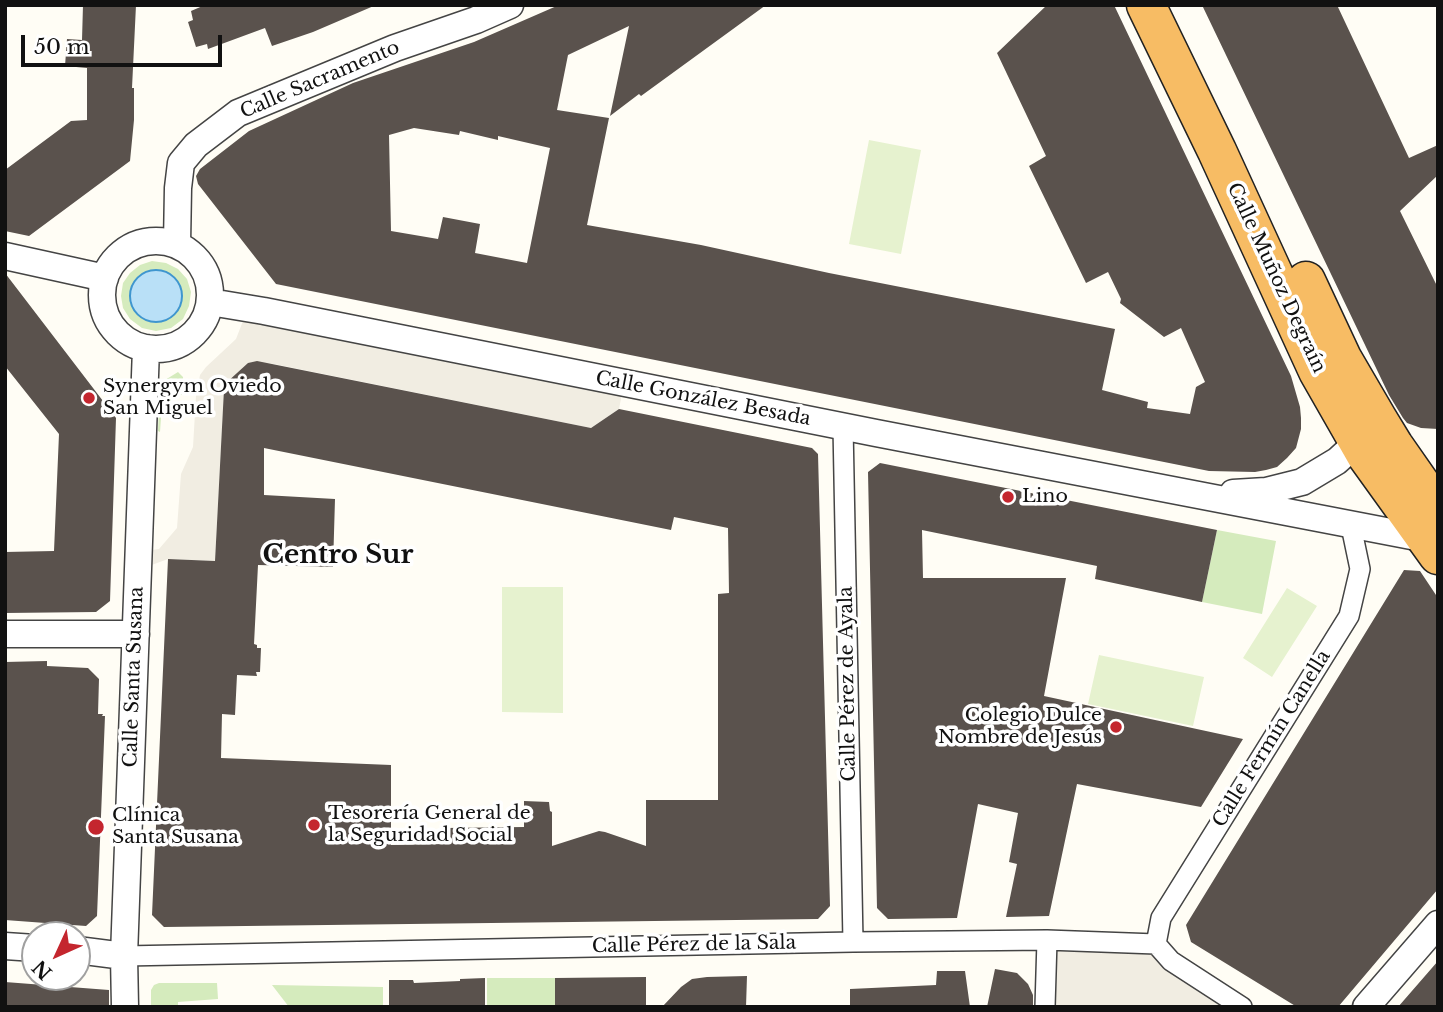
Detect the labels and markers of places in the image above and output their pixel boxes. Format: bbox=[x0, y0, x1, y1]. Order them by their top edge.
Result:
place label: Synergym Oviedo San Miguel bbox=[103, 376, 282, 420]
marker: Synergym Oviedo San Miguel bbox=[81, 390, 97, 406]
place label: Lino bbox=[1022, 486, 1068, 508]
marker: Lino bbox=[1000, 489, 1016, 505]
place label: Colegio Dulce Nombre de Jesús bbox=[938, 705, 1102, 749]
marker: Colegio Dulce Nombre de Jesús bbox=[1108, 719, 1124, 735]
place label: Tesorería General de la Seguridad Social bbox=[328, 803, 531, 847]
place label: Clínica Santa Susana bbox=[112, 805, 239, 849]
marker: Clínica Santa Susana bbox=[86, 817, 106, 837]
marker: Tesorería General de la Seguridad Social bbox=[306, 817, 322, 833]

